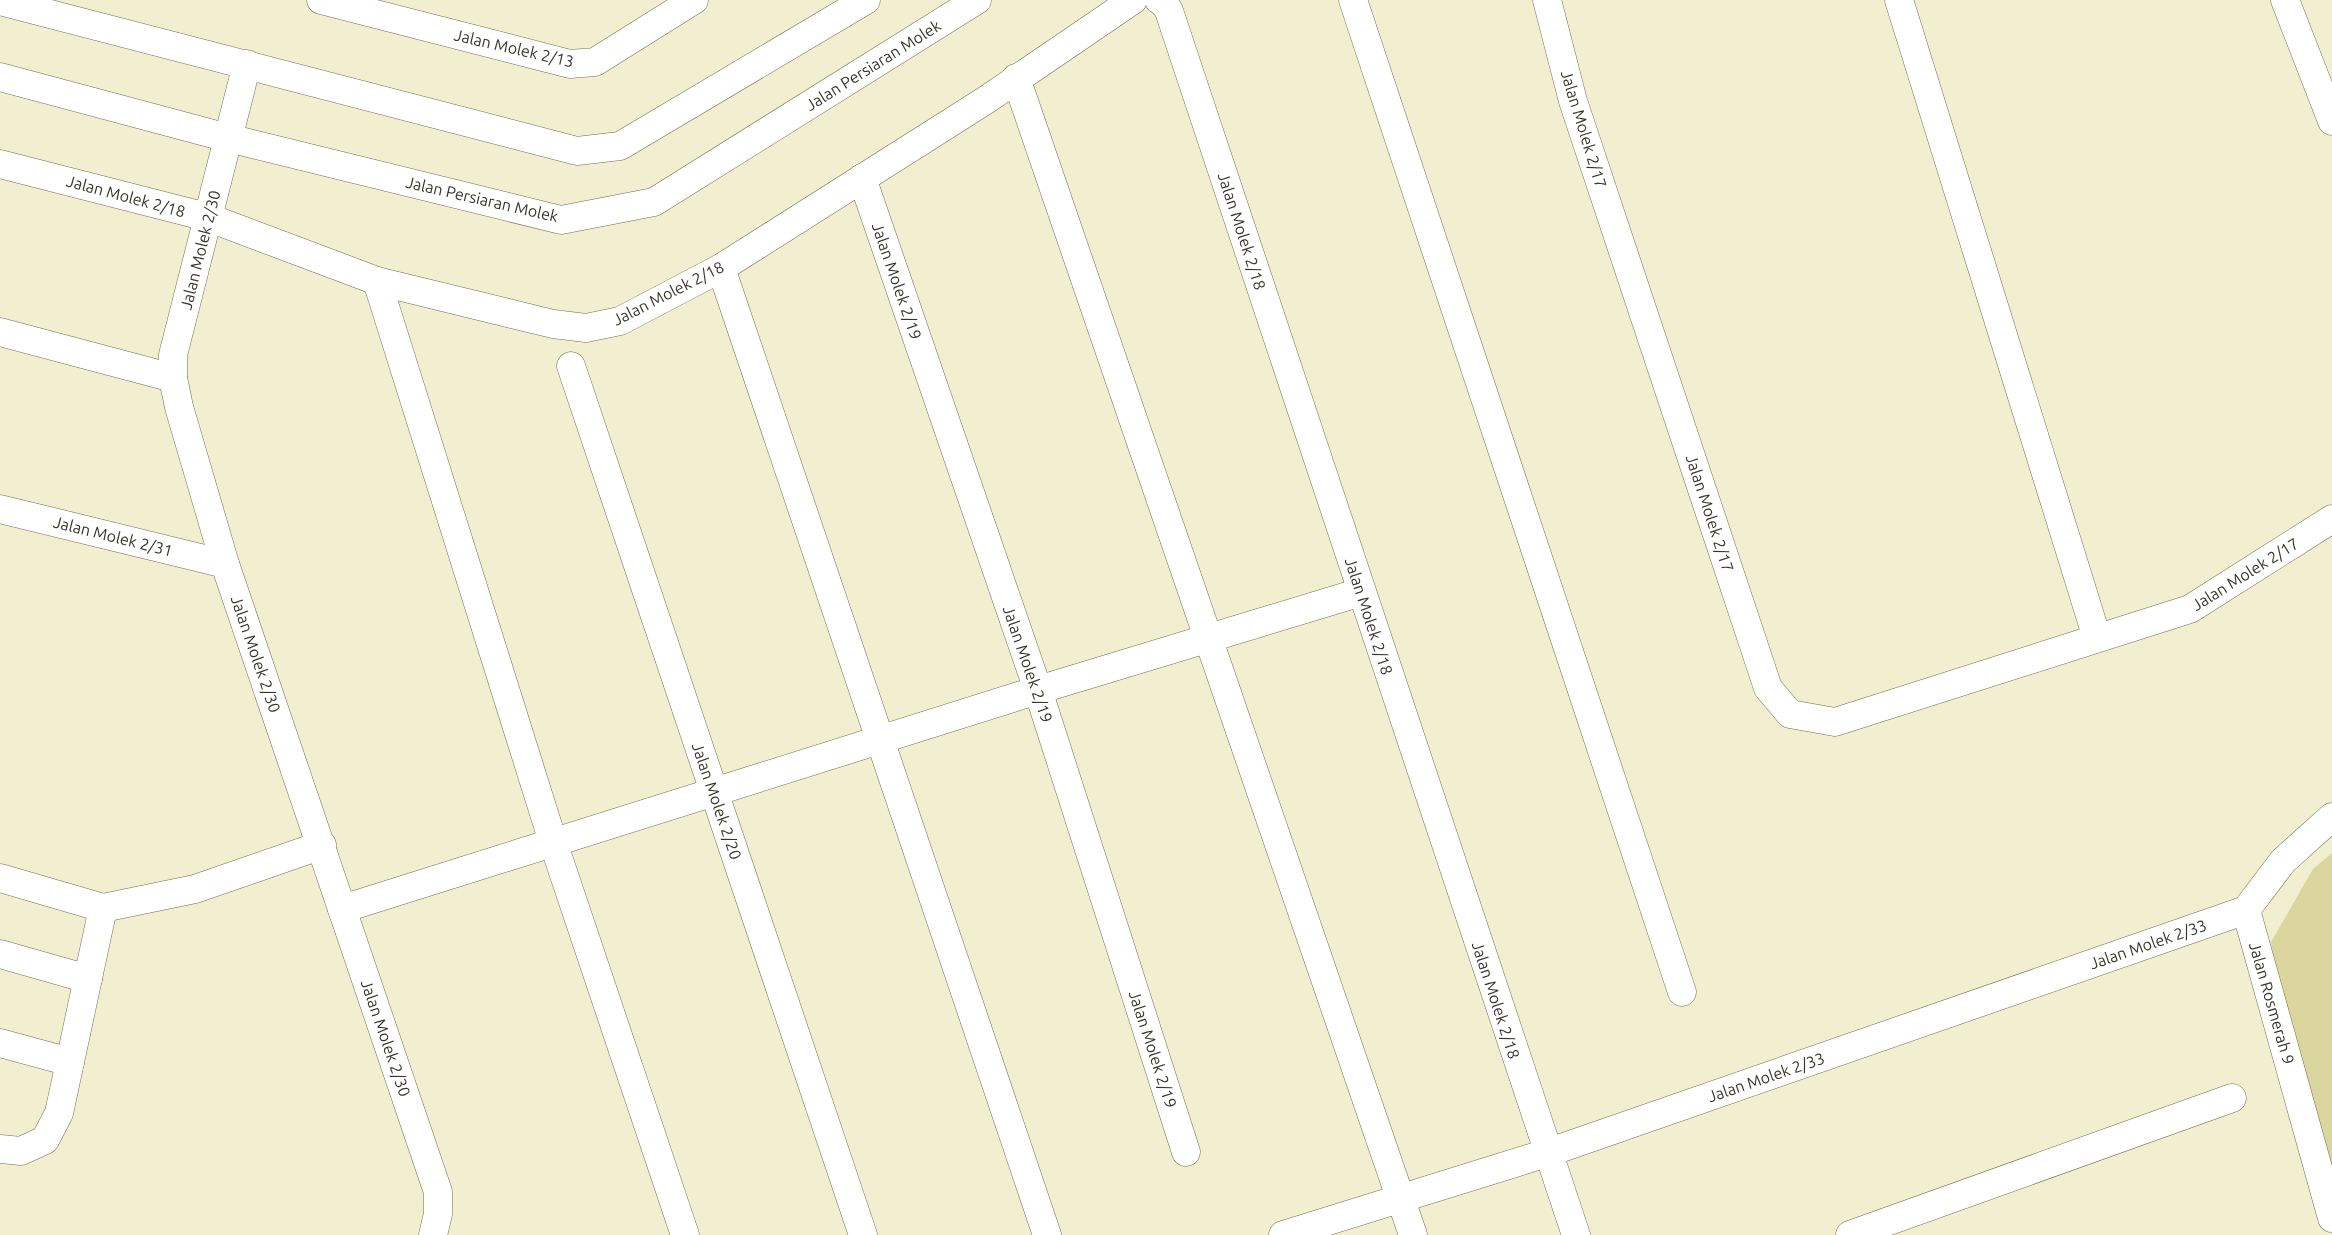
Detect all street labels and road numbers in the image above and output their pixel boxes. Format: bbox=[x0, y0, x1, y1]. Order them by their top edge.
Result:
street label: Jalan Persiaran Molek bbox=[802, 16, 944, 114]
street label: Jalan Molek 2/13 bbox=[452, 25, 576, 71]
street label: Jalan Molek 2/17 bbox=[1558, 68, 1610, 190]
street label: Jalan Molek 2/18 bbox=[1215, 170, 1269, 292]
street label: Jalan Molek 2/18 bbox=[65, 171, 187, 221]
street label: Jalan Persiaran Molek bbox=[404, 173, 560, 225]
street label: Jalan Molek 2/30 bbox=[176, 188, 224, 312]
street label: Jalan Molek 2/19 bbox=[869, 220, 925, 342]
street label: Jalan Molek 2/18 bbox=[609, 257, 727, 329]
street label: Jalan Molek 2/17 bbox=[1683, 452, 1737, 574]
street label: Jalan Molek 2/31 bbox=[51, 512, 175, 560]
street label: Jalan Molek 2/17 bbox=[2188, 534, 2302, 614]
street label: Jalan Molek 2/18 bbox=[1342, 555, 1396, 677]
street label: Jalan Molek 2/30 bbox=[228, 593, 284, 715]
street label: Jalan Molek 2/19 bbox=[1000, 603, 1056, 725]
street label: Jalan Molek 2/20 bbox=[689, 740, 745, 862]
street label: Jalan Molek 2/33 bbox=[2087, 916, 2209, 972]
street label: Jalan Molek 2/18 bbox=[1469, 939, 1523, 1061]
street label: Jalan Rosmerah 9 bbox=[2246, 940, 2298, 1066]
street label: Jalan Molek 2/30 bbox=[358, 977, 414, 1099]
street label: Jalan Molek 2/19 bbox=[1126, 988, 1180, 1110]
street label: Jalan Molek 2/33 bbox=[1705, 1049, 1827, 1105]

